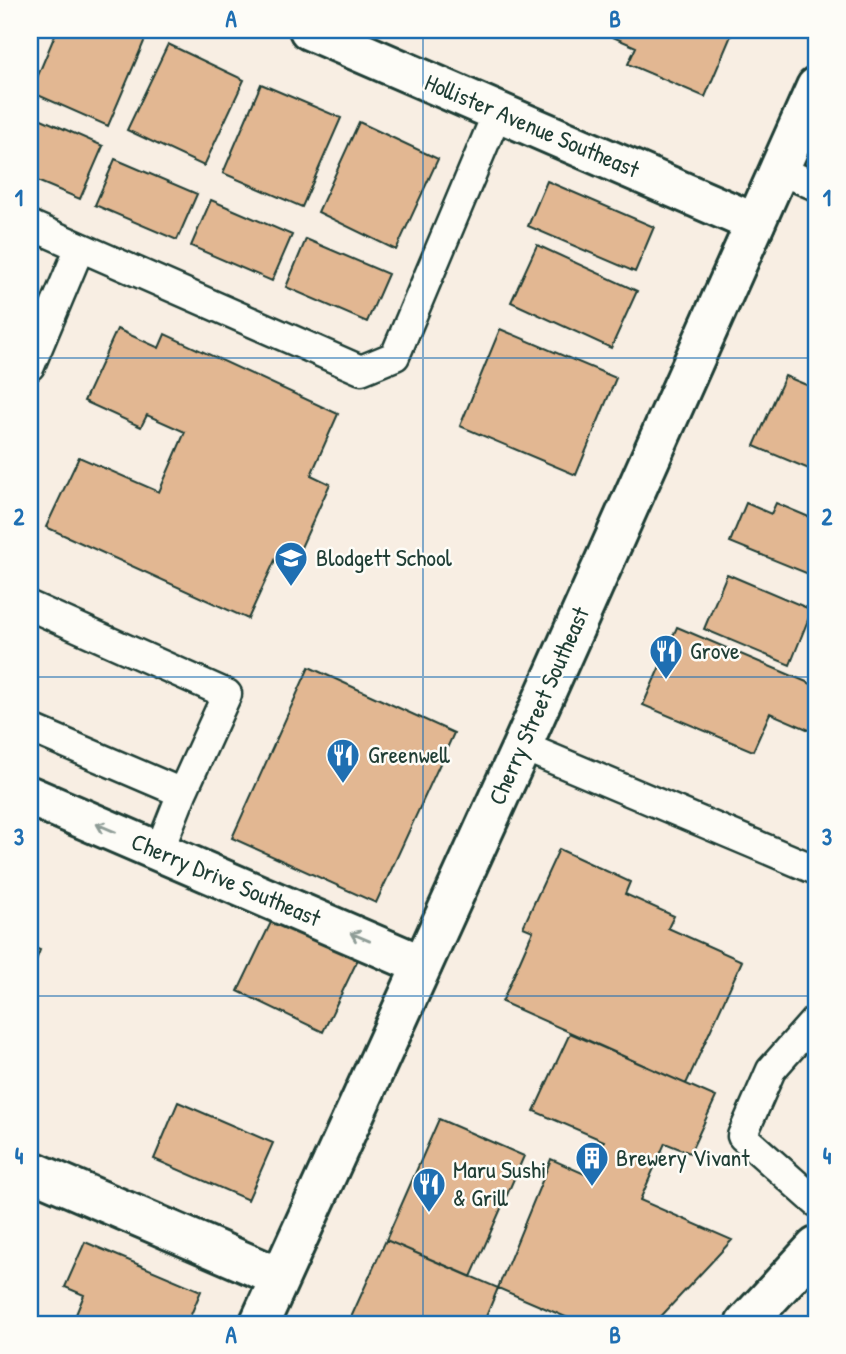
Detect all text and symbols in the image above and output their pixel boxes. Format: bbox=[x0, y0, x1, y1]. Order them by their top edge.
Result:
text: A bbox=[225, 3, 237, 34]
text: B bbox=[609, 3, 621, 34]
street label: Hollister Avenue Southeast bbox=[420, 65, 645, 185]
text: 1 bbox=[15, 182, 23, 213]
text: 1 bbox=[823, 182, 831, 213]
text: 2 bbox=[14, 501, 25, 532]
text: 2 bbox=[822, 501, 833, 532]
school or university icon: Blodgett School bbox=[272, 539, 310, 588]
place label: Blodgett School bbox=[316, 541, 453, 573]
street label: Cherry Street Southeast bbox=[480, 601, 596, 810]
restaurant icon: Grove bbox=[647, 632, 685, 681]
place label: Grove bbox=[690, 634, 740, 666]
restaurant icon: Greenwell bbox=[324, 736, 362, 785]
place label: Greenwell bbox=[368, 738, 450, 770]
text: 3 bbox=[14, 821, 24, 852]
one-way arrow bbox=[95, 821, 117, 834]
text: 3 bbox=[822, 821, 832, 852]
street label: Cherry Drive Southeast bbox=[127, 825, 327, 934]
one-way arrow bbox=[349, 930, 371, 943]
building icon: Brewery Vivant bbox=[573, 1139, 611, 1188]
text: 4 bbox=[15, 1140, 24, 1171]
text: 4 bbox=[823, 1140, 832, 1171]
place label: Brewery Vivant bbox=[616, 1141, 750, 1173]
place label: Maru Sushi & Grill bbox=[453, 1153, 546, 1213]
restaurant icon: Maru Sushi & Grill bbox=[410, 1165, 448, 1214]
text: A bbox=[225, 1319, 237, 1350]
text: B bbox=[609, 1319, 621, 1350]

